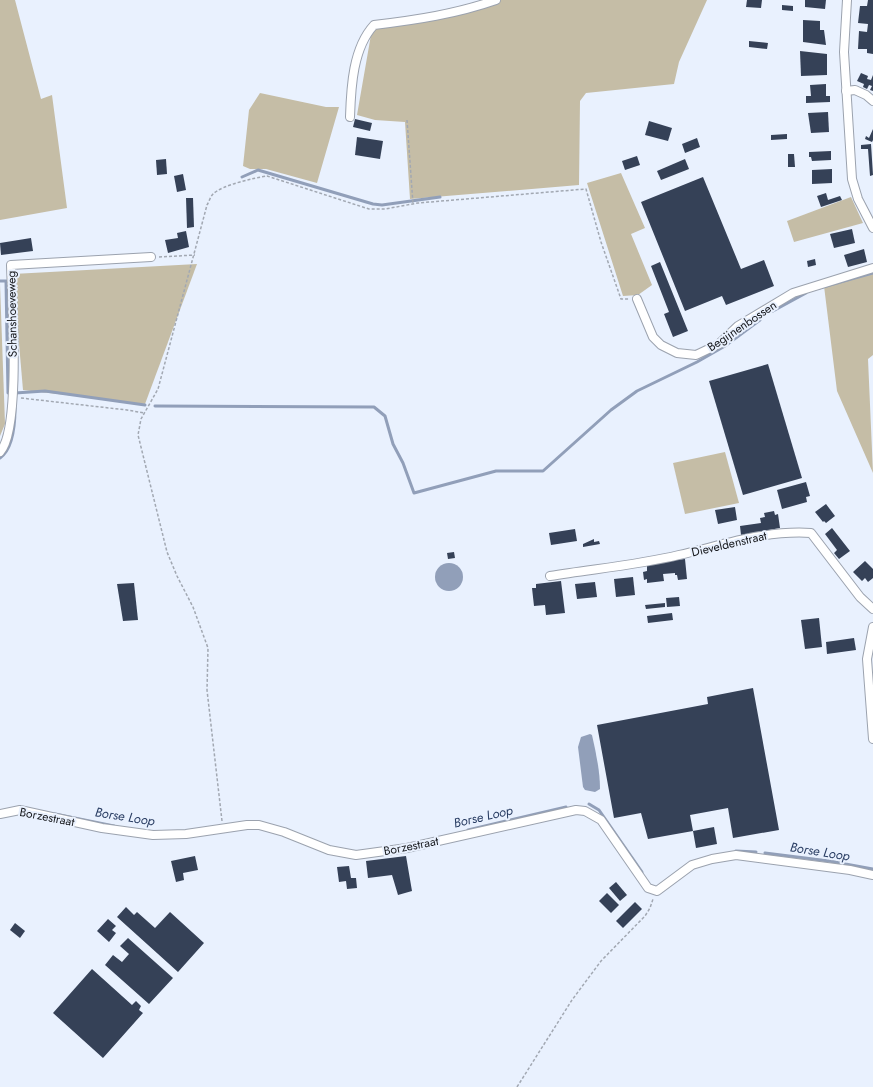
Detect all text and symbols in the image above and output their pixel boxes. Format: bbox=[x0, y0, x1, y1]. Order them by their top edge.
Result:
street label: Schanshoeveweg bbox=[2, 271, 22, 357]
street label: Begijnenbossen bbox=[704, 296, 780, 356]
street label: Dieveldenstraat bbox=[690, 527, 769, 561]
water label: Borse Loop bbox=[452, 800, 515, 833]
water label: Borse Loop bbox=[94, 802, 157, 831]
street label: Borzestraat bbox=[18, 803, 76, 831]
street label: Borzestraat bbox=[382, 832, 440, 860]
water label: Borse Loop bbox=[789, 837, 852, 866]

